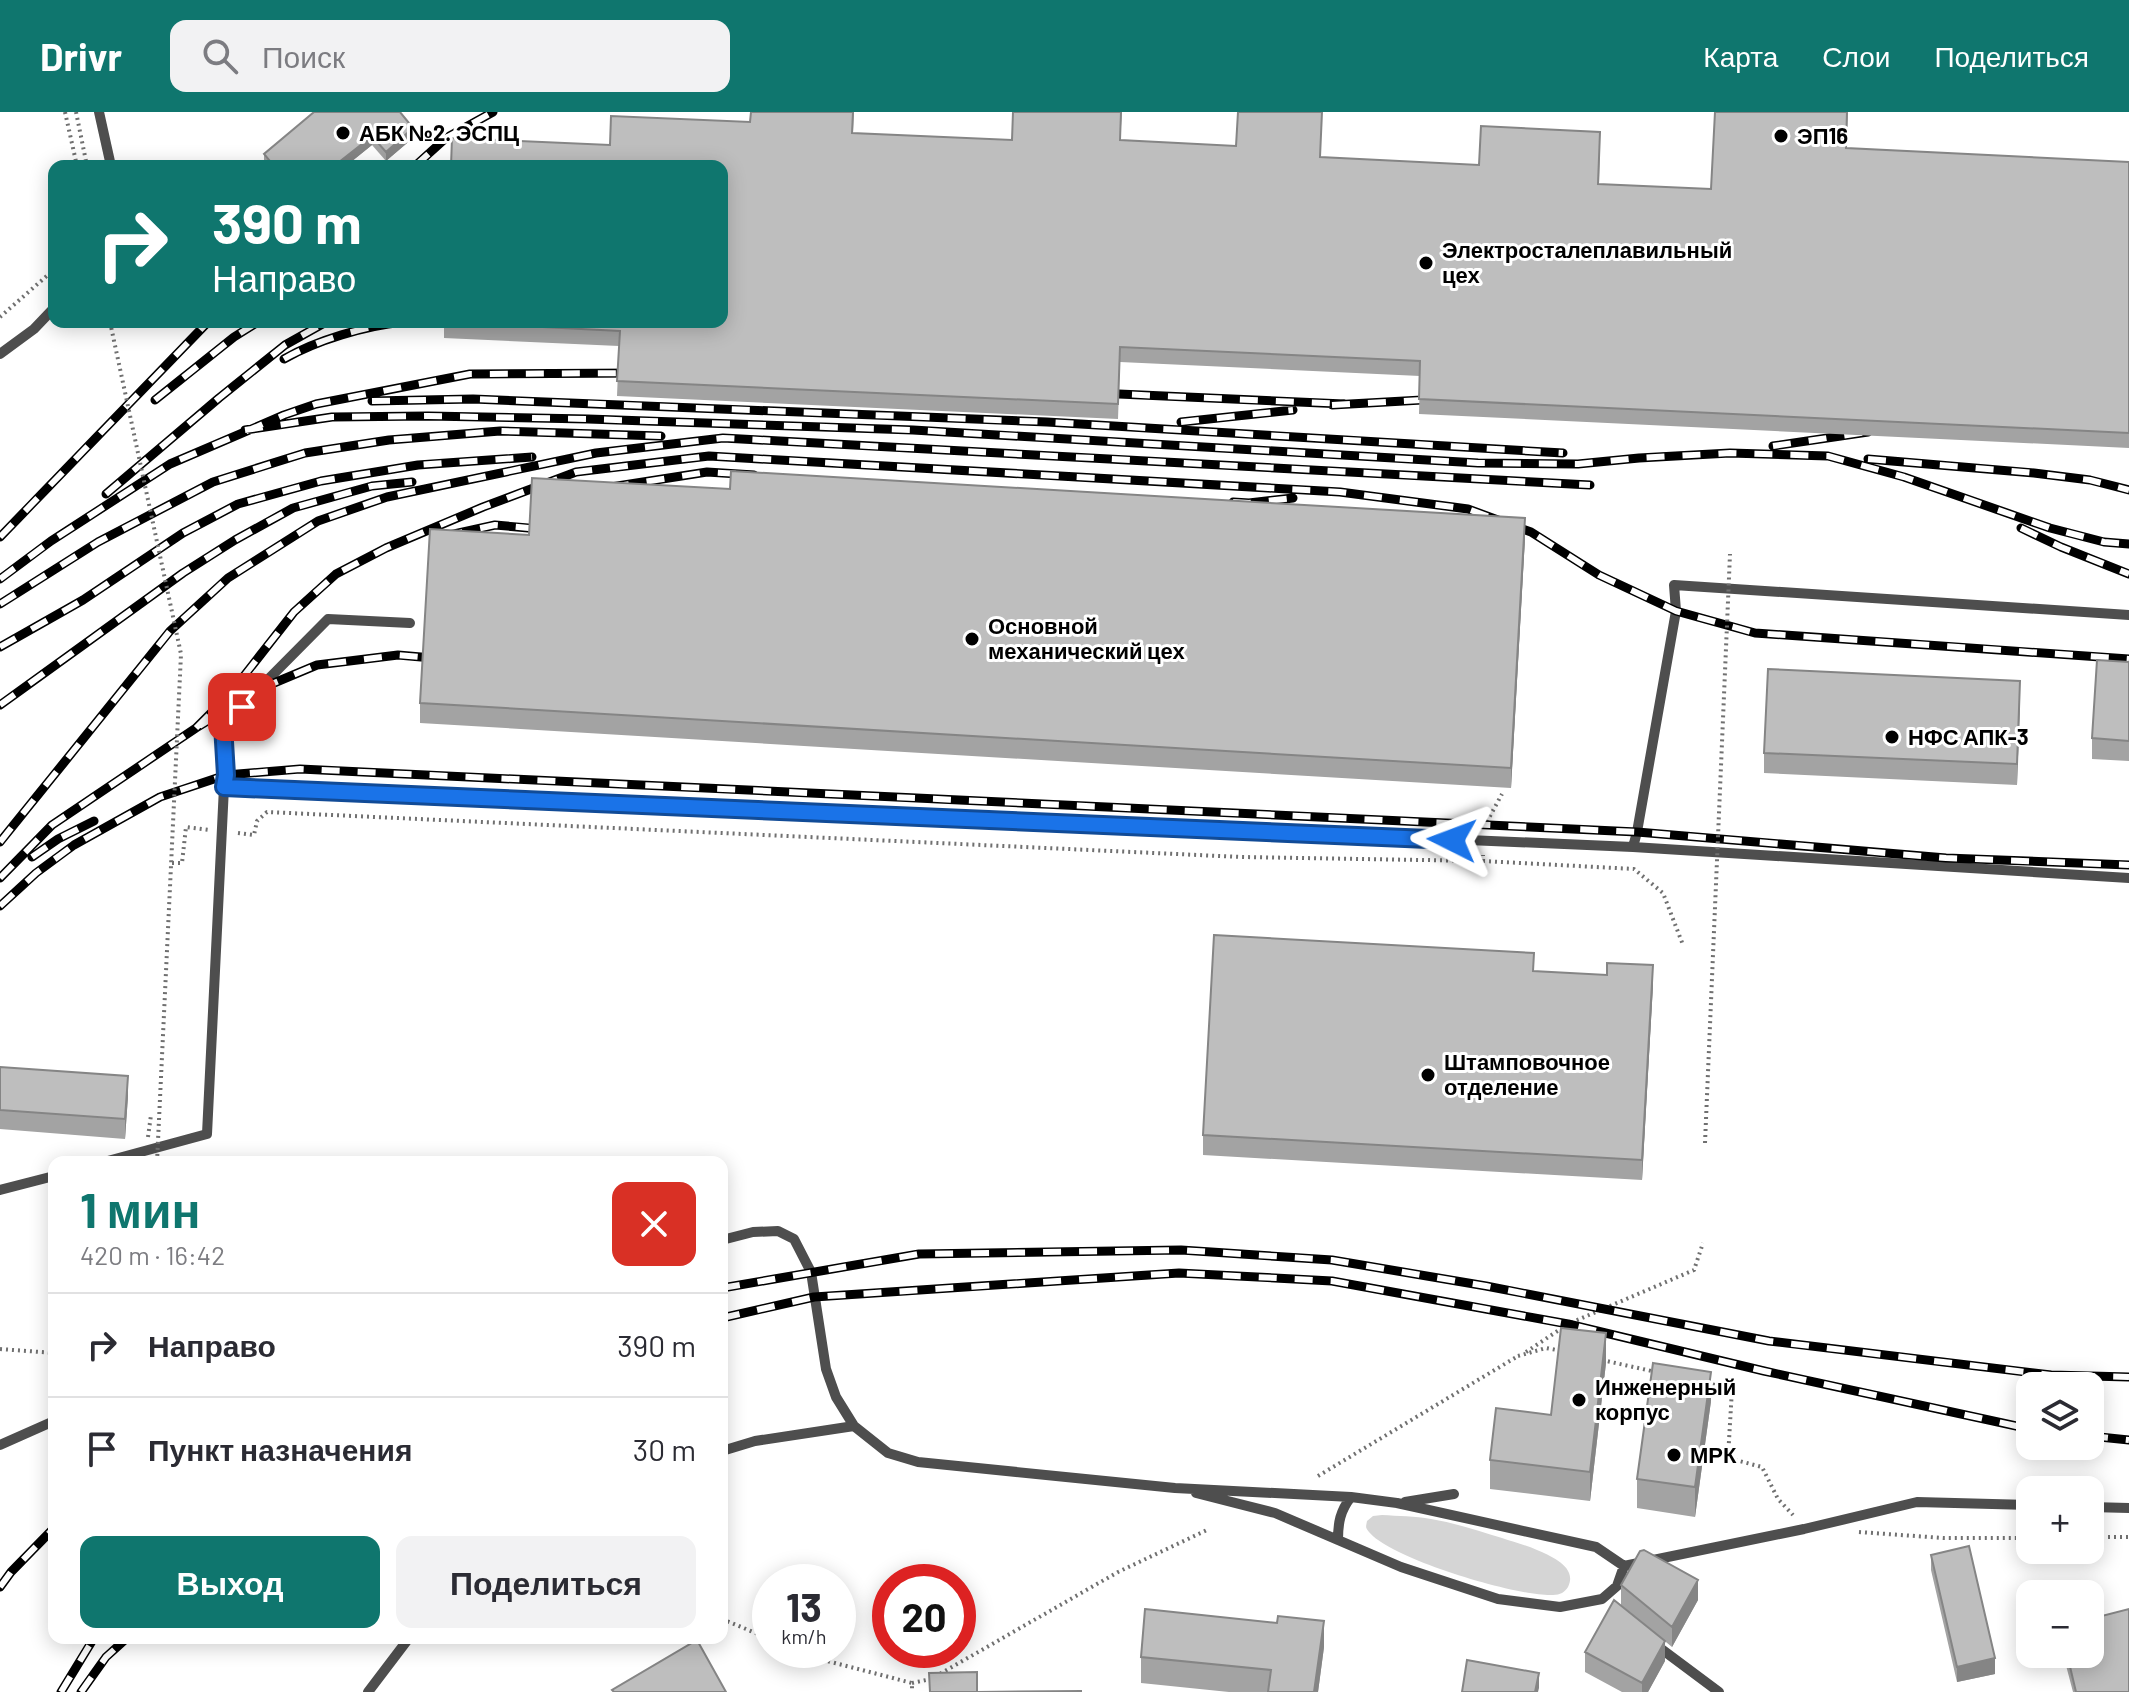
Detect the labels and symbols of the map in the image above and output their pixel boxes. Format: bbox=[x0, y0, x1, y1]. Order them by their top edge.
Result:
place label: АБК №2. ЭСПЦ bbox=[359, 119, 519, 146]
place label: ЭП16 bbox=[1797, 122, 1848, 148]
marker: АБК №2. ЭСПЦ bbox=[334, 124, 352, 142]
marker: ЭП16 bbox=[1772, 127, 1790, 145]
place label: Электросталеплавильный цех bbox=[1442, 236, 1732, 288]
marker: Электросталеплавильный цех bbox=[1417, 254, 1435, 272]
place label: Основной механический цех bbox=[988, 612, 1185, 664]
marker: Основной механический цех bbox=[963, 630, 981, 648]
pin bbox=[208, 673, 276, 741]
place label: НФС АПК-3 bbox=[1908, 723, 2029, 749]
marker: НФС АПК-3 bbox=[1883, 728, 1901, 746]
position arrow bbox=[1410, 798, 1494, 882]
place label: Штамповочное отделение bbox=[1444, 1048, 1610, 1100]
marker: Штамповочное отделение bbox=[1419, 1066, 1437, 1084]
place label: Инженерный корпус bbox=[1595, 1373, 1736, 1425]
marker: Инженерный корпус bbox=[1570, 1391, 1588, 1409]
place label: МРК bbox=[1690, 1441, 1737, 1467]
marker: МРК bbox=[1665, 1446, 1683, 1464]
speed limit sign: 20 bbox=[872, 1564, 976, 1668]

